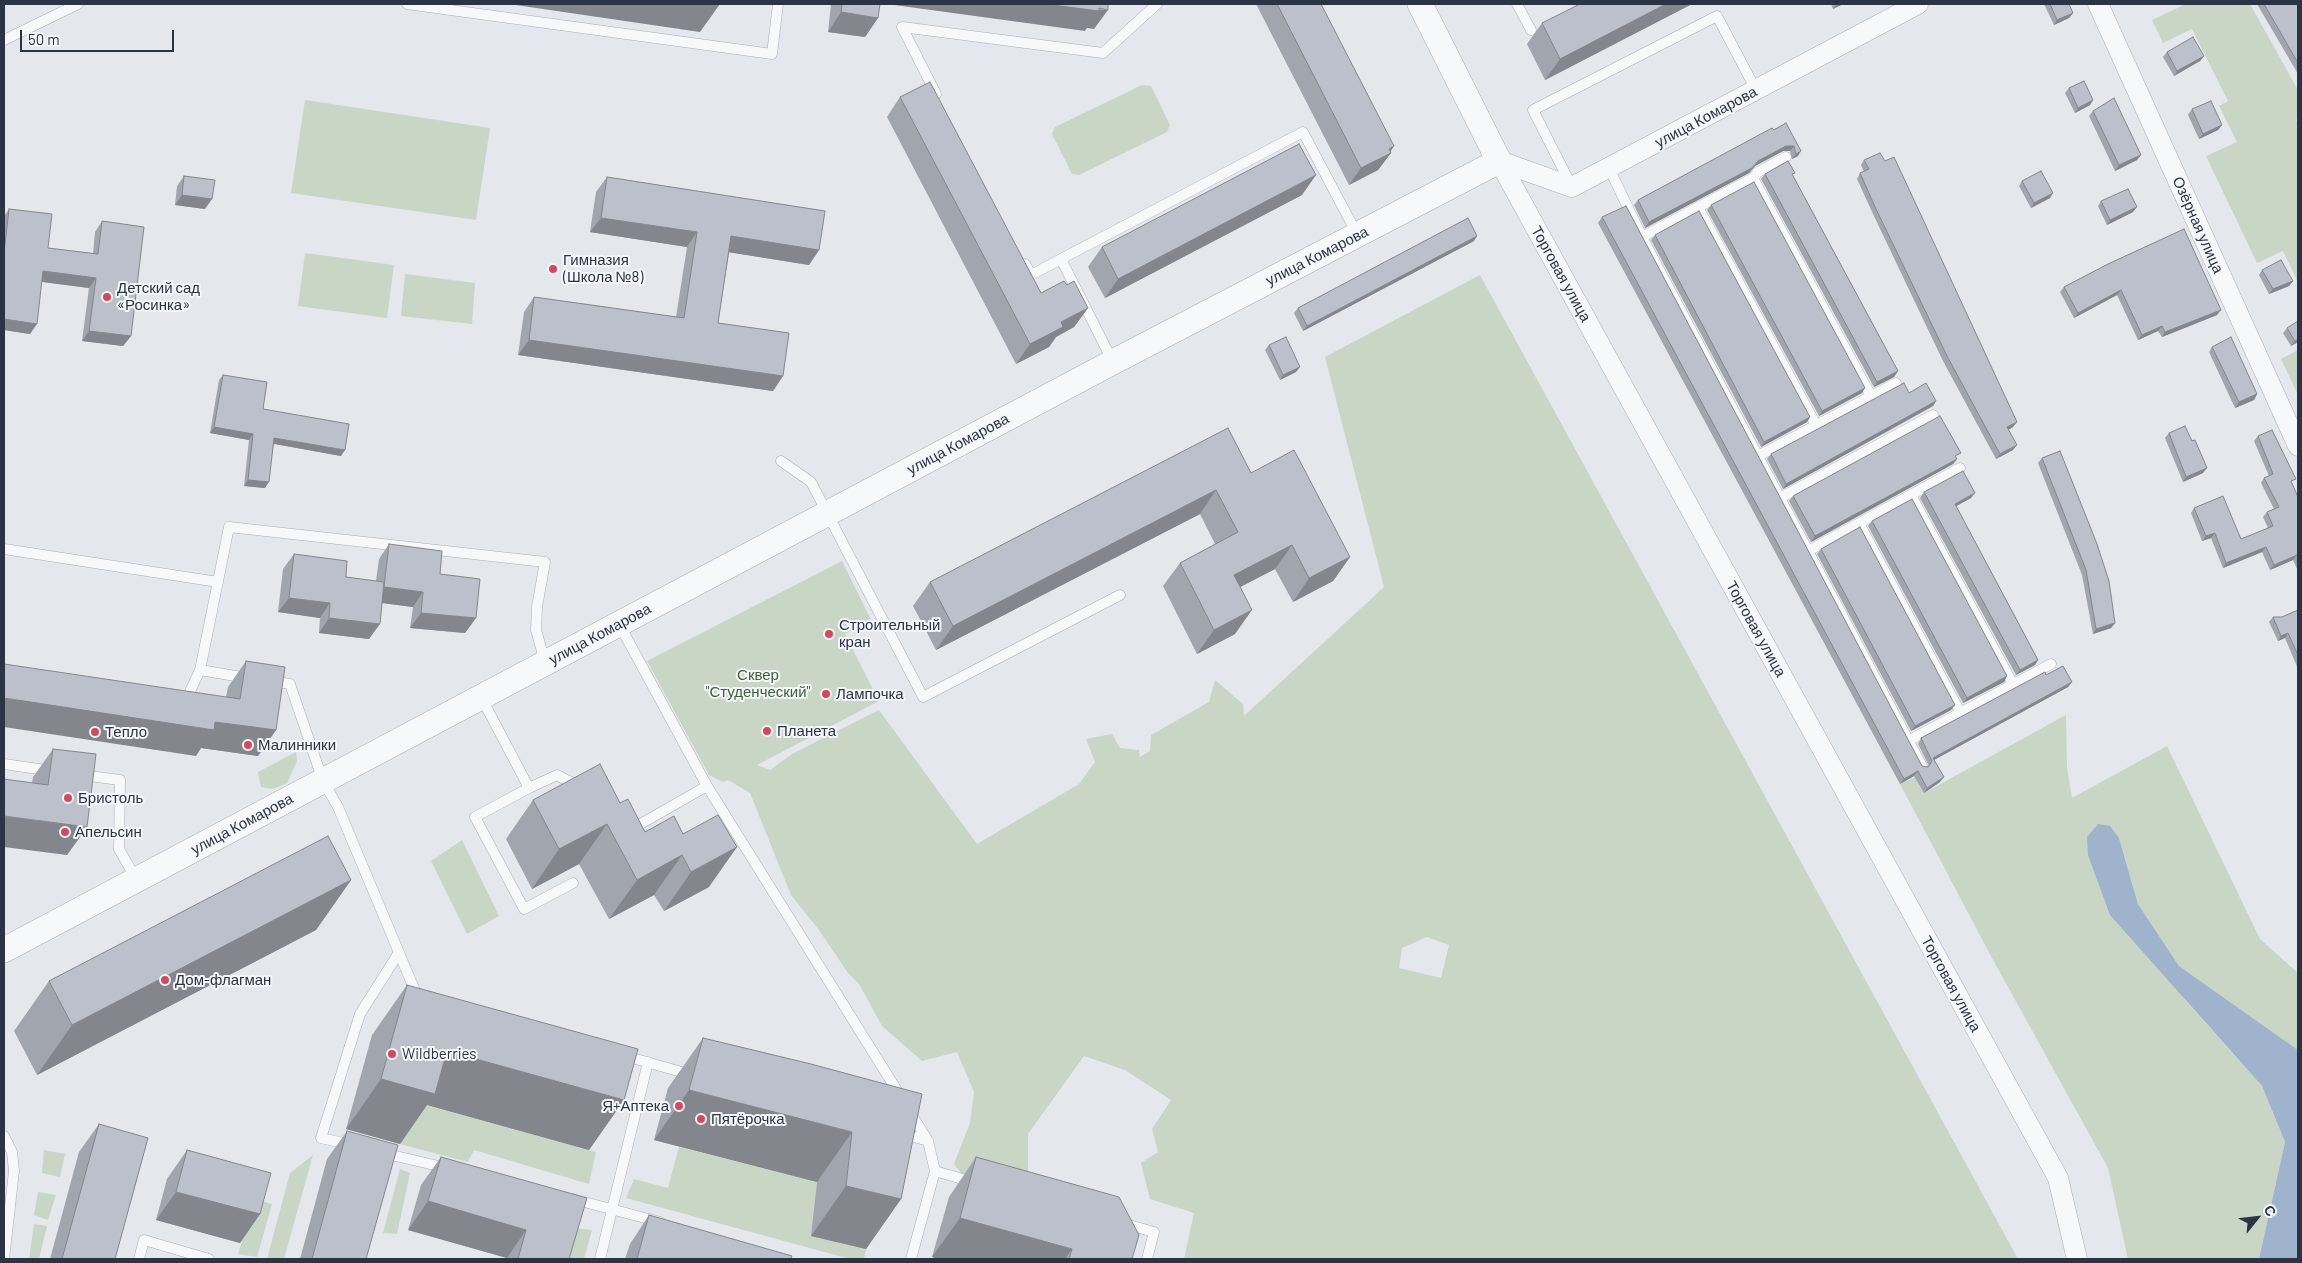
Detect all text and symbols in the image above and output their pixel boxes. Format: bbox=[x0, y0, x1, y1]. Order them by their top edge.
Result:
scale bar bbox=[22, 20, 176, 52]
text: 50 m bbox=[28, 30, 60, 48]
street label: улица Комарова bbox=[1652, 83, 1760, 151]
street label: Озёрная улица bbox=[2169, 174, 2227, 276]
street label: улица Комарова bbox=[1263, 222, 1371, 290]
street label: Торговая улица bbox=[1527, 223, 1595, 325]
place label: Гимназия (Школа №8) bbox=[563, 251, 643, 286]
marker: Гимназия (Школа №8) bbox=[547, 263, 559, 275]
place label: Детский сад «Росинка» bbox=[117, 279, 200, 314]
marker: Детский сад «Росинка» bbox=[101, 291, 113, 303]
street label: улица Комарова bbox=[904, 410, 1012, 478]
street label: Торговая улица bbox=[1722, 578, 1790, 680]
street label: улица Комарова bbox=[546, 600, 654, 668]
place label: Строительный кран bbox=[839, 616, 940, 651]
marker: Строительный кран bbox=[823, 628, 835, 640]
park label: Сквер "Студенческий" bbox=[705, 666, 811, 701]
place label: Лампочка bbox=[836, 685, 904, 703]
marker: Лампочка bbox=[820, 688, 832, 700]
place label: Планета bbox=[777, 722, 836, 740]
place label: Тепло bbox=[105, 723, 147, 741]
marker: Планета bbox=[761, 725, 773, 737]
marker: Тепло bbox=[89, 726, 101, 738]
place label: Малинники bbox=[258, 736, 336, 754]
marker: Малинники bbox=[242, 739, 254, 751]
place label: Бристоль bbox=[78, 789, 143, 807]
street label: улица Комарова bbox=[188, 790, 296, 858]
marker: Бристоль bbox=[62, 792, 74, 804]
place label: Апельсин bbox=[75, 823, 142, 841]
marker: Апельсин bbox=[59, 826, 71, 838]
street label: Торговая улица bbox=[1917, 933, 1985, 1035]
place label: Дом-флагман bbox=[175, 971, 271, 989]
marker: Дом-флагман bbox=[159, 974, 171, 986]
place label: Wildberries bbox=[402, 1045, 477, 1063]
marker: Wildberries bbox=[386, 1048, 398, 1060]
place label: Я+Аптека bbox=[602, 1097, 669, 1115]
marker: Я+Аптека bbox=[673, 1100, 685, 1112]
place label: Пятёрочка bbox=[711, 1110, 785, 1128]
marker: Пятёрочка bbox=[695, 1113, 707, 1125]
north arrow bbox=[2232, 1193, 2282, 1243]
text: С bbox=[2261, 1202, 2280, 1219]

